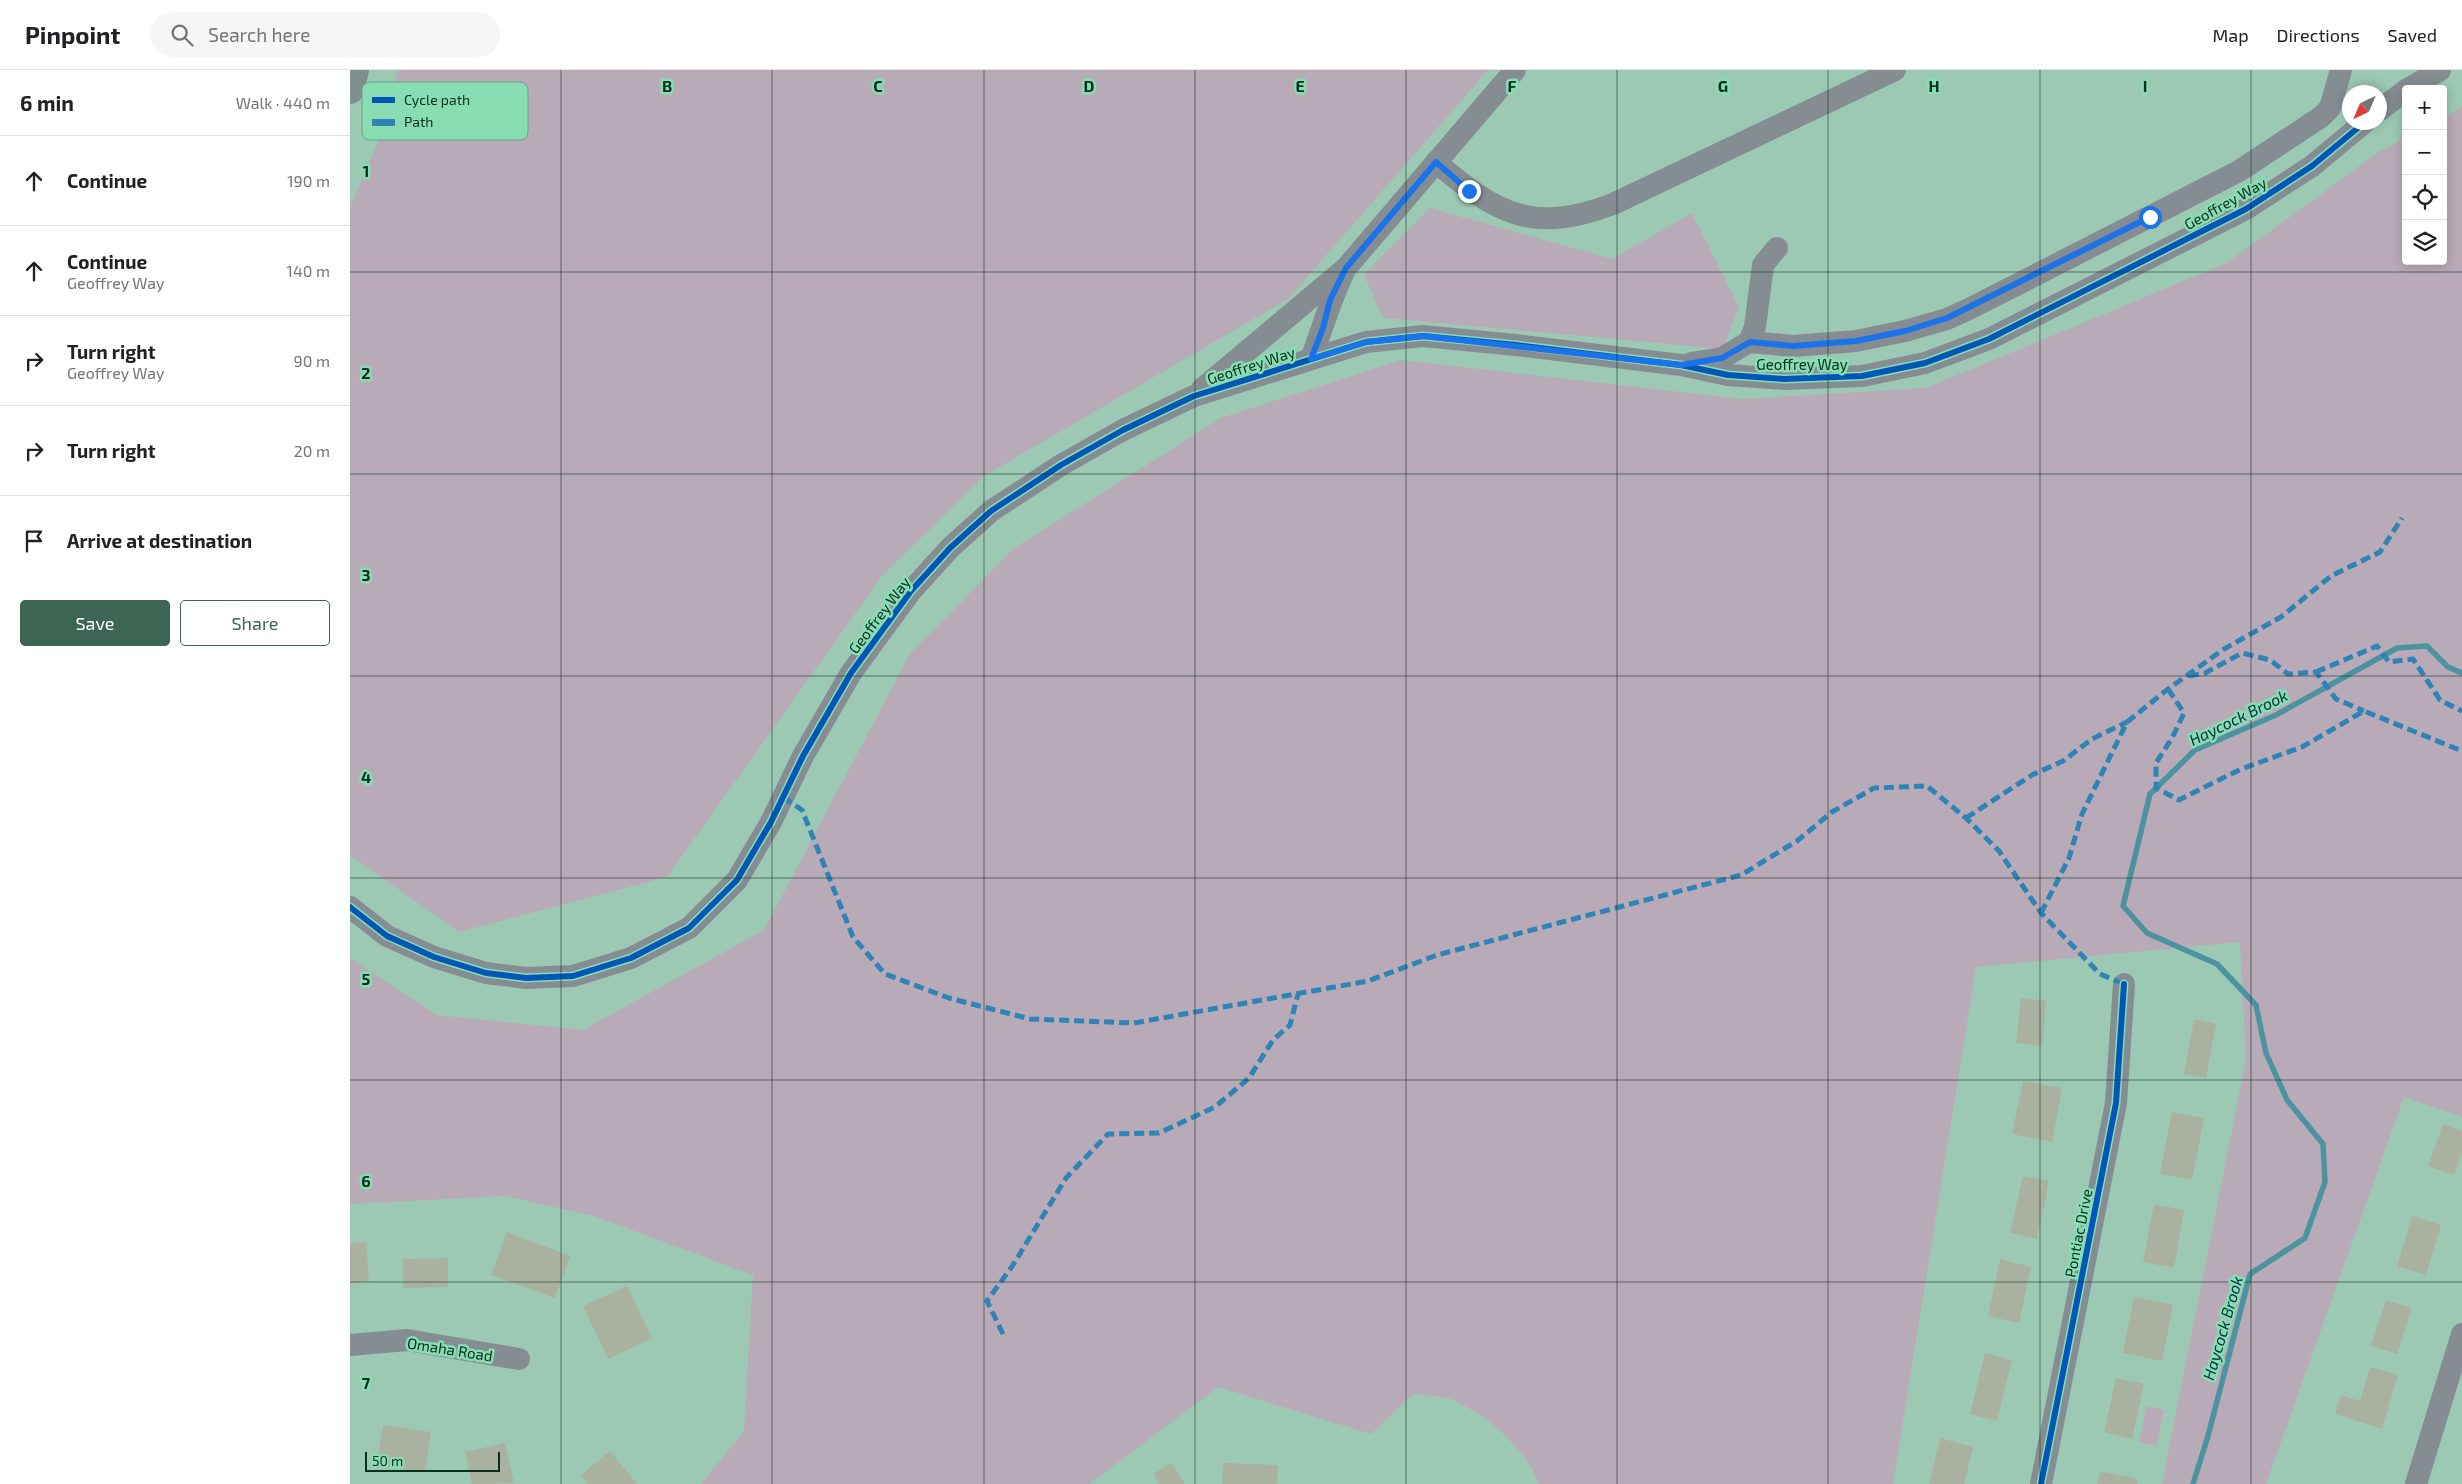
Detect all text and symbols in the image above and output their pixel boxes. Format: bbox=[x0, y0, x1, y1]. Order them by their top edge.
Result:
search box bbox=[150, 12, 500, 57]
text: Pinpoint bbox=[25, 20, 120, 49]
icon: search bbox=[168, 21, 196, 49]
text: Search here bbox=[208, 23, 310, 46]
text: Map bbox=[2212, 24, 2249, 46]
text: Directions bbox=[2277, 24, 2360, 46]
text: Saved bbox=[2388, 24, 2437, 46]
text: B bbox=[662, 76, 672, 95]
text: C bbox=[873, 76, 883, 95]
text: D bbox=[1084, 76, 1095, 95]
text: E bbox=[1295, 76, 1305, 95]
text: F bbox=[1508, 76, 1517, 95]
text: G bbox=[1718, 76, 1728, 95]
text: H bbox=[1928, 76, 1940, 95]
text: I bbox=[2143, 76, 2147, 95]
legend bbox=[362, 82, 528, 140]
north arrow bbox=[2342, 85, 2387, 130]
map controls bbox=[2402, 85, 2447, 265]
button: + bbox=[2402, 85, 2447, 130]
text: 6 min bbox=[20, 90, 74, 115]
text: Cycle path bbox=[404, 91, 470, 108]
text: Walk · 440 m bbox=[236, 93, 330, 112]
text: Path bbox=[404, 113, 433, 130]
button: − bbox=[2402, 130, 2447, 175]
text: 1 bbox=[363, 161, 369, 180]
icon: ahead bbox=[20, 167, 48, 195]
text: Continue bbox=[67, 169, 147, 192]
text: 190 m bbox=[287, 171, 330, 190]
street label: Geoffrey Way bbox=[2181, 173, 2269, 233]
button: locate bbox=[2402, 175, 2447, 220]
route end bbox=[1458, 180, 1481, 203]
route start bbox=[2139, 206, 2162, 229]
button: layers bbox=[2402, 220, 2447, 265]
text: Continue bbox=[67, 250, 147, 273]
icon: ahead bbox=[20, 257, 48, 285]
text: 140 m bbox=[287, 261, 330, 280]
text: Geoffrey Way bbox=[67, 273, 165, 292]
text: Turn right bbox=[67, 340, 155, 363]
street label: Geoffrey Way bbox=[1205, 342, 1297, 388]
icon: right bbox=[20, 347, 48, 375]
text: 90 m bbox=[294, 351, 330, 370]
street label: Geoffrey Way bbox=[1756, 355, 1848, 373]
text: Geoffrey Way bbox=[67, 363, 165, 382]
text: 2 bbox=[361, 363, 371, 382]
icon: right bbox=[20, 437, 48, 465]
text: Turn right bbox=[67, 439, 155, 462]
text: 20 m bbox=[294, 441, 330, 460]
icon: arrive bbox=[20, 527, 48, 555]
text: Arrive at destination bbox=[67, 529, 252, 552]
text: 3 bbox=[361, 565, 371, 584]
street label: Geoffrey Way bbox=[844, 573, 914, 657]
button: Save bbox=[20, 600, 170, 646]
button: Share bbox=[180, 600, 330, 646]
water label: Haycock Brook bbox=[2186, 685, 2291, 750]
text: 4 bbox=[361, 767, 371, 786]
text: 5 bbox=[362, 969, 371, 988]
text: 6 bbox=[361, 1171, 371, 1190]
street label: Pontiac Drive bbox=[2061, 1187, 2095, 1279]
water label: Haycock Brook bbox=[2198, 1274, 2247, 1382]
street label: Omaha Road bbox=[406, 1333, 494, 1365]
text: 7 bbox=[362, 1373, 371, 1392]
scale bar bbox=[365, 1449, 500, 1472]
text: 50 m bbox=[372, 1452, 403, 1469]

